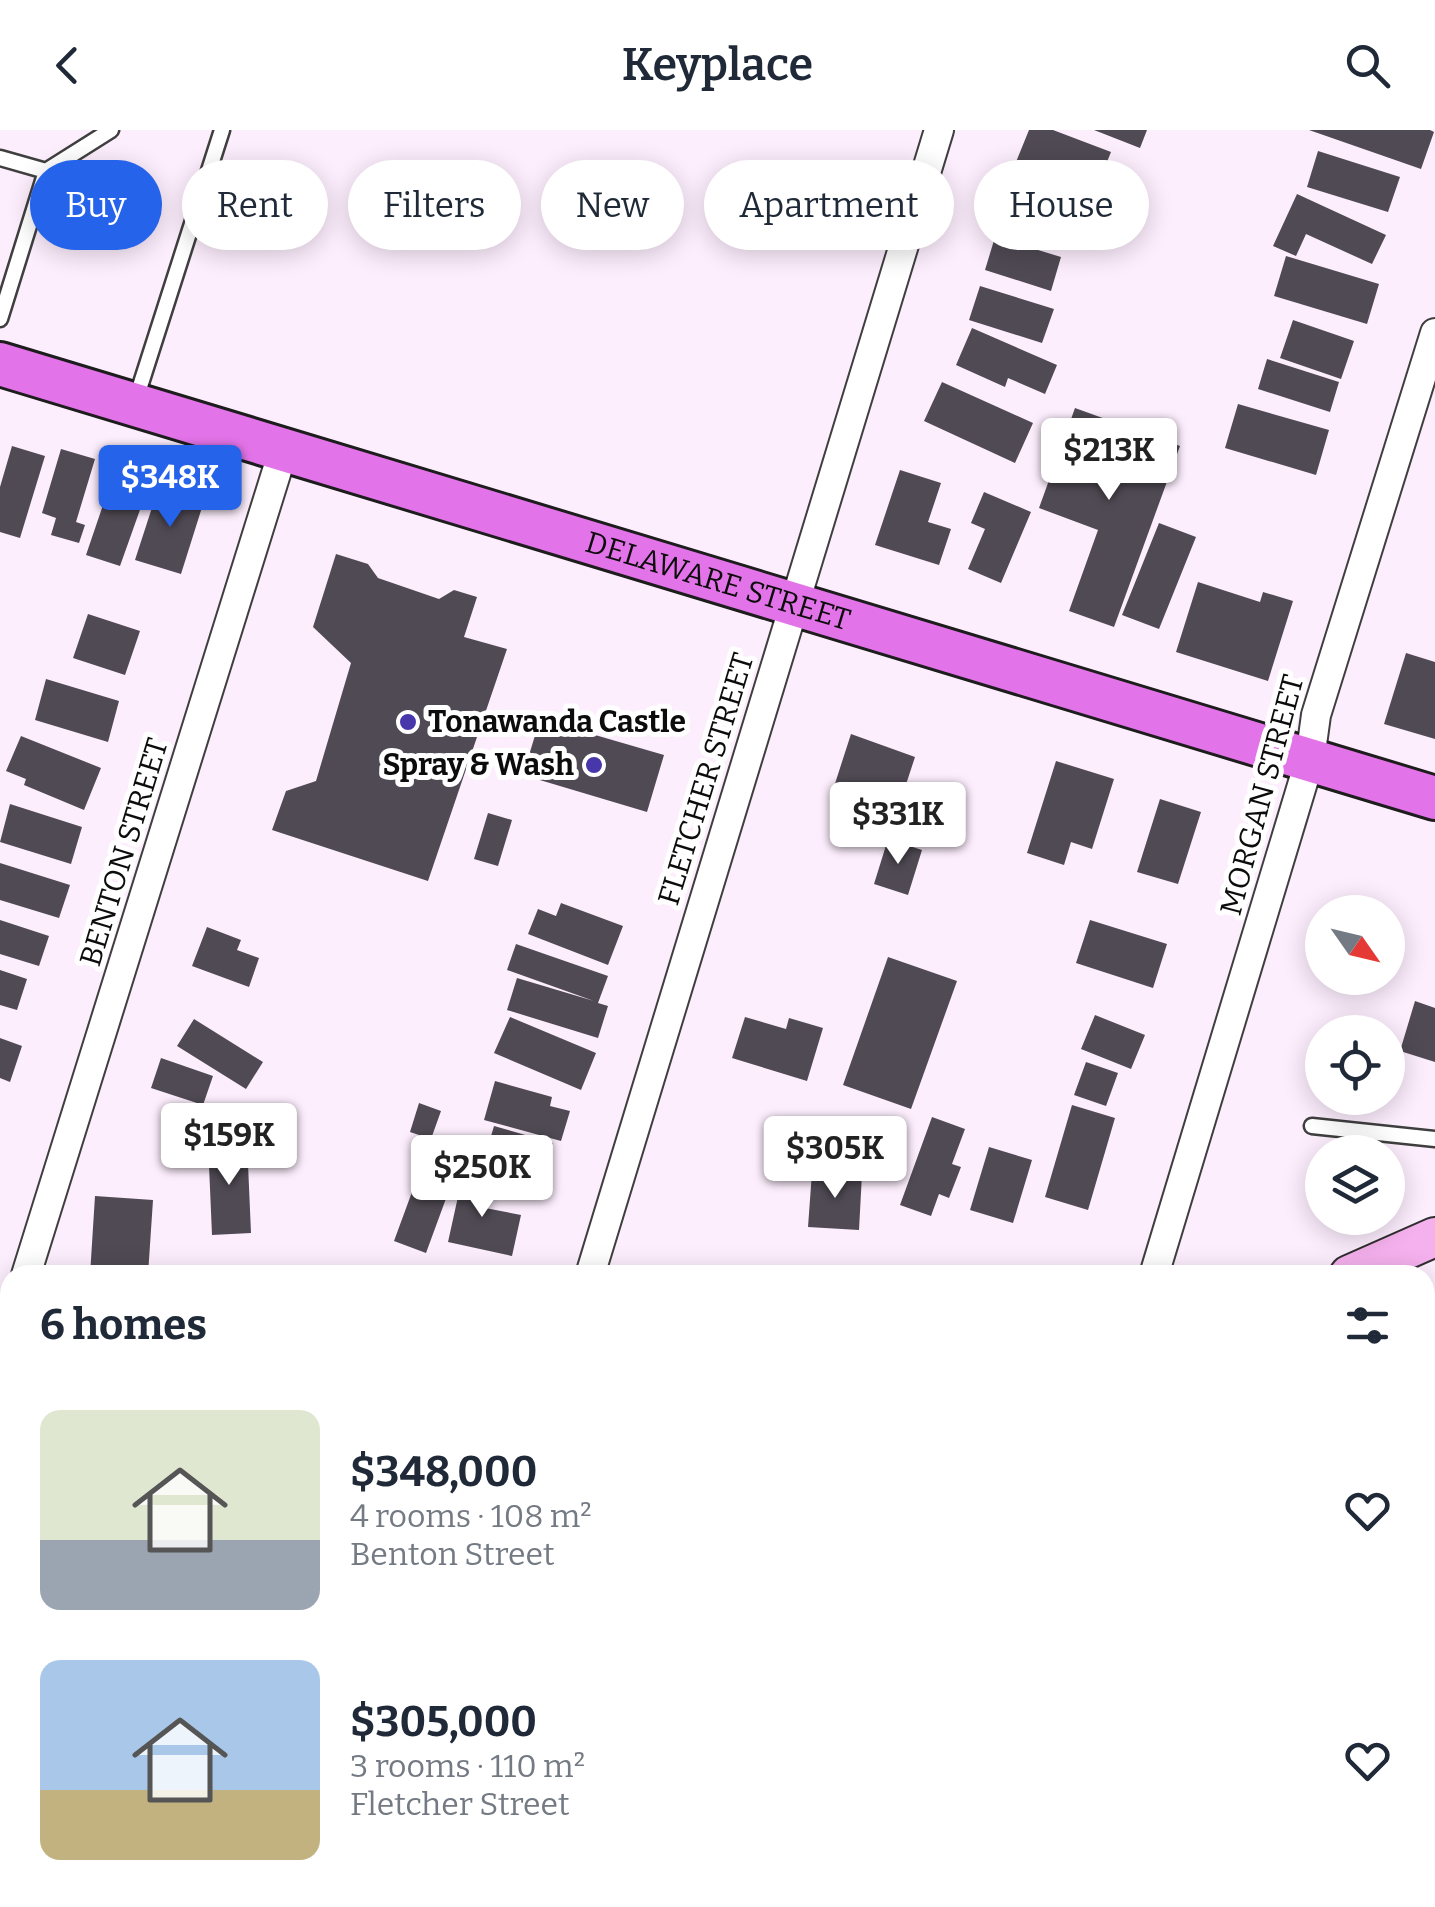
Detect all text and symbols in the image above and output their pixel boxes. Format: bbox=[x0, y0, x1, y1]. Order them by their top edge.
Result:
icon: back bbox=[40, 38, 95, 93]
text: Keyplace bbox=[622, 38, 813, 92]
icon: search bbox=[1340, 38, 1395, 93]
chip: Buy bbox=[30, 160, 162, 250]
chip: Rent bbox=[182, 160, 328, 250]
chip: Filters bbox=[348, 160, 521, 250]
chip: New bbox=[541, 160, 684, 250]
chip: Apartment bbox=[704, 160, 954, 250]
chip: House bbox=[974, 160, 1149, 250]
pin: $213K bbox=[1039, 418, 1179, 503]
text: $213K bbox=[1063, 431, 1155, 469]
pin: $348K bbox=[100, 445, 240, 530]
text: $348K bbox=[121, 458, 219, 496]
street label: DELAWARE STREET bbox=[581, 524, 855, 638]
street label: FLETCHER STREET bbox=[651, 649, 761, 909]
street label: MORGAN STREET bbox=[1213, 671, 1311, 919]
place label: Tonawanda Castle bbox=[428, 704, 686, 740]
marker: Tonawanda Castle bbox=[397, 711, 419, 733]
street label: BENTON STREET bbox=[72, 734, 176, 970]
place label: Spray & Wash bbox=[382, 747, 574, 783]
marker: Spray & Wash bbox=[583, 754, 605, 776]
pin: $331K bbox=[828, 782, 968, 867]
text: $331K bbox=[852, 795, 944, 833]
north arrow bbox=[1305, 895, 1405, 995]
map controls bbox=[1305, 895, 1405, 1235]
button: locate bbox=[1305, 1015, 1405, 1115]
pin: $159K bbox=[159, 1103, 299, 1188]
text: $159K bbox=[183, 1116, 275, 1154]
pin: $305K bbox=[765, 1116, 905, 1201]
text: $305K bbox=[786, 1129, 884, 1167]
pin: $250K bbox=[412, 1135, 552, 1220]
button: layers bbox=[1305, 1135, 1405, 1235]
text: $250K bbox=[433, 1148, 531, 1186]
icon: filters bbox=[1340, 1298, 1395, 1353]
text: 6 homes bbox=[40, 1300, 207, 1350]
text: $348,000 bbox=[350, 1447, 537, 1497]
icon: home bbox=[120, 1450, 240, 1570]
icon: heart bbox=[1340, 1483, 1395, 1538]
text: 4 rooms · 108 m² bbox=[350, 1497, 592, 1535]
text: Benton Street bbox=[350, 1535, 555, 1573]
text: $305,000 bbox=[350, 1697, 537, 1747]
icon: home bbox=[120, 1700, 240, 1820]
icon: heart bbox=[1340, 1733, 1395, 1788]
text: 3 rooms · 110 m² bbox=[350, 1747, 585, 1785]
text: Fletcher Street bbox=[350, 1785, 570, 1823]

